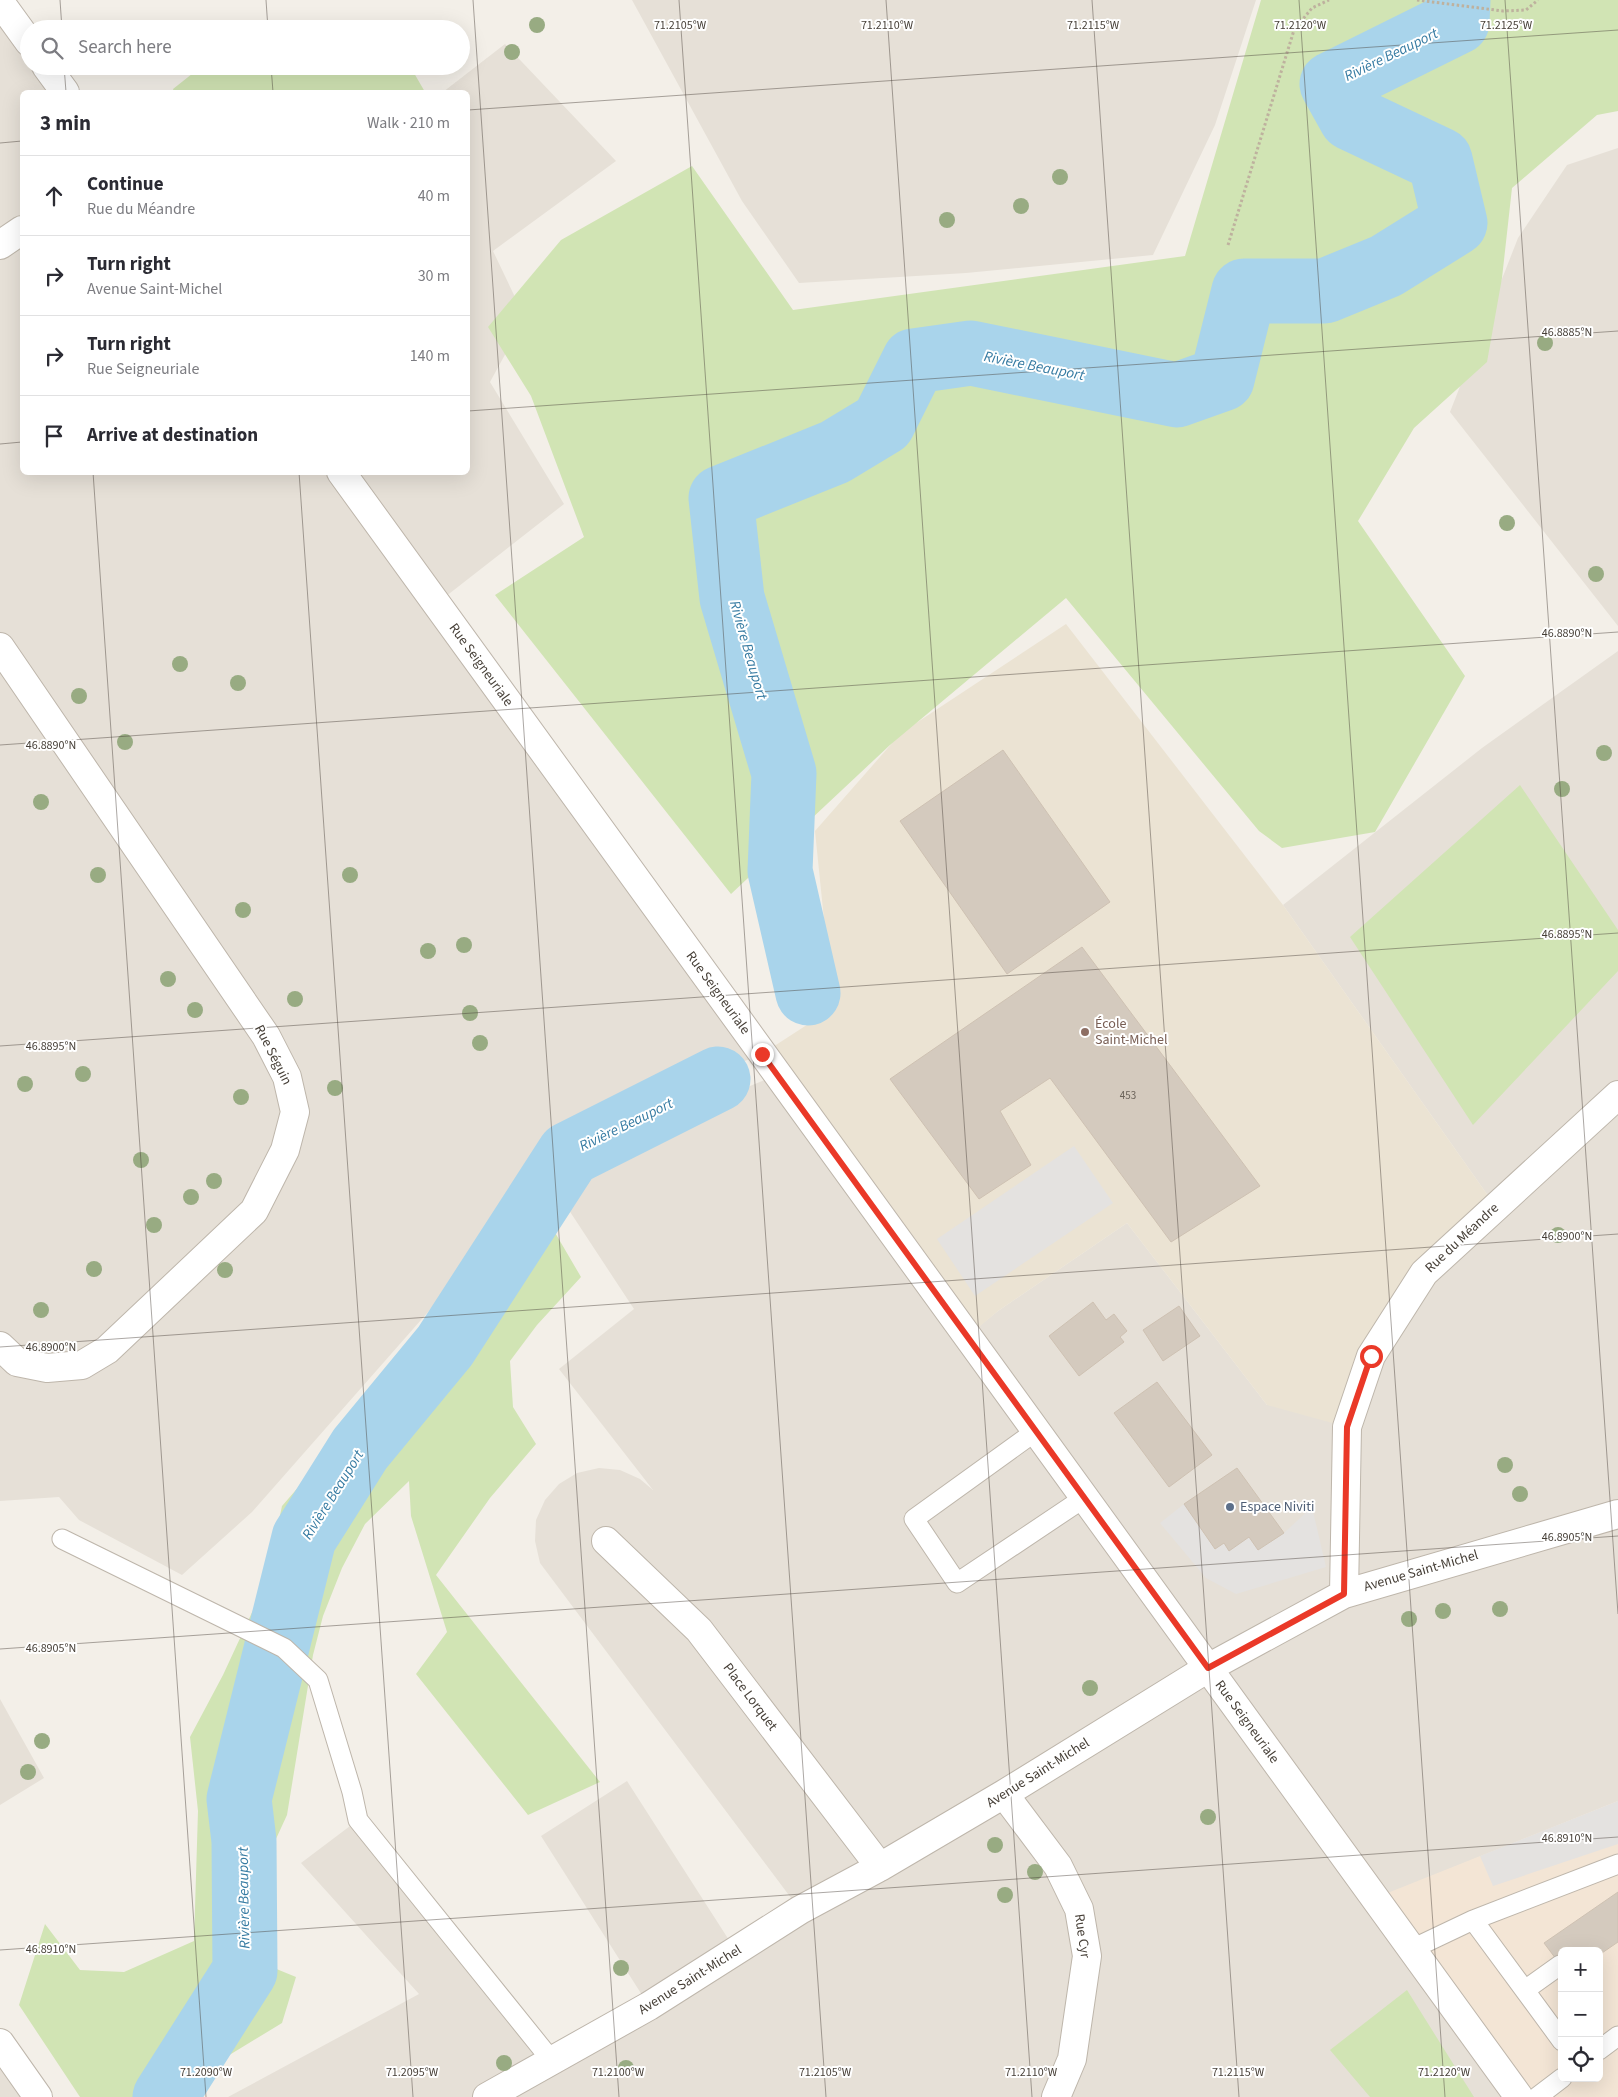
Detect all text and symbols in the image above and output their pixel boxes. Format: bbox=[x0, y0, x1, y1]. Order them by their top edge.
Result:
text: 71.2105°W bbox=[654, 17, 707, 34]
text: 71.2110°W bbox=[861, 17, 914, 34]
text: 71.2115°W bbox=[1067, 17, 1120, 34]
text: 71.2120°W bbox=[1274, 17, 1327, 34]
text: 71.2125°W bbox=[1480, 17, 1533, 34]
search box bbox=[20, 20, 470, 75]
water label: Rivière Beauport bbox=[1341, 23, 1442, 87]
icon: search bbox=[38, 34, 66, 62]
text: Search here bbox=[78, 34, 172, 61]
text: 3 min bbox=[40, 108, 91, 138]
text: Walk · 210 m bbox=[367, 112, 450, 134]
text: Continue bbox=[87, 171, 164, 198]
icon: ahead bbox=[40, 182, 68, 210]
text: 40 m bbox=[418, 185, 450, 207]
text: Rue du Méandre bbox=[87, 198, 195, 220]
text: Turn right bbox=[87, 251, 171, 278]
icon: right bbox=[40, 262, 68, 290]
text: 30 m bbox=[418, 265, 450, 287]
text: Avenue Saint-Michel bbox=[87, 278, 222, 300]
text: 46.8885°N bbox=[1542, 324, 1592, 341]
text: Turn right bbox=[87, 331, 171, 358]
icon: right bbox=[40, 342, 68, 370]
text: 140 m bbox=[410, 345, 450, 367]
water label: Rivière Beauport bbox=[982, 346, 1087, 386]
text: Rue Seigneuriale bbox=[87, 358, 199, 380]
icon: arrive bbox=[40, 422, 68, 450]
text: Arrive at destination bbox=[87, 422, 258, 449]
water label: Rivière Beauport bbox=[724, 598, 772, 703]
street label: Rue Seigneuriale bbox=[444, 619, 518, 711]
text: 46.8890°N bbox=[1542, 625, 1592, 642]
text: 46.8890°N bbox=[26, 737, 76, 754]
text: 46.8895°N bbox=[1542, 926, 1592, 943]
street label: Rue Seigneuriale bbox=[681, 947, 755, 1039]
place label: École Saint-Michel bbox=[1095, 1014, 1168, 1050]
street label: Rue Séguin bbox=[249, 1021, 297, 1089]
marker: École Saint-Michel bbox=[1079, 1026, 1091, 1038]
text: 46.8895°N bbox=[26, 1038, 76, 1055]
route end bbox=[751, 1043, 774, 1066]
house number: 453 bbox=[1120, 1088, 1136, 1103]
water label: Rivière Beauport bbox=[576, 1093, 677, 1157]
street label: Rue du Méandre bbox=[1421, 1198, 1503, 1278]
text: 46.8900°N bbox=[1542, 1228, 1592, 1245]
text: 46.8900°N bbox=[26, 1339, 76, 1356]
route start bbox=[1360, 1345, 1383, 1368]
water label: Rivière Beauport bbox=[297, 1445, 370, 1544]
place label: Espace Niviti bbox=[1240, 1497, 1314, 1517]
marker: Espace Niviti bbox=[1224, 1501, 1236, 1513]
text: 46.8905°N bbox=[1542, 1529, 1592, 1546]
street label: Avenue Saint-Michel bbox=[1361, 1545, 1481, 1597]
text: 46.8905°N bbox=[26, 1640, 76, 1657]
street label: Place Lorquet bbox=[718, 1659, 782, 1735]
street label: Rue Seigneuriale bbox=[1210, 1676, 1284, 1768]
street label: Avenue Saint-Michel bbox=[982, 1733, 1094, 1813]
text: 46.8910°N bbox=[1542, 1830, 1592, 1847]
water label: Rivière Beauport bbox=[233, 1846, 255, 1949]
street label: Rue Cyr bbox=[1069, 1913, 1095, 1960]
street label: Avenue Saint-Michel bbox=[634, 1940, 746, 2020]
text: 46.8910°N bbox=[26, 1941, 76, 1958]
map controls bbox=[1558, 1947, 1603, 2082]
button: + bbox=[1558, 1947, 1603, 1992]
button: − bbox=[1558, 1992, 1603, 2037]
button: locate bbox=[1558, 2037, 1603, 2082]
text: 71.2090°W bbox=[180, 2064, 233, 2081]
text: 71.2095°W bbox=[386, 2064, 439, 2081]
text: 71.2100°W bbox=[592, 2064, 645, 2081]
text: 71.2105°W bbox=[799, 2064, 852, 2081]
text: 71.2110°W bbox=[1005, 2064, 1058, 2081]
text: 71.2115°W bbox=[1212, 2064, 1265, 2081]
text: 71.2120°W bbox=[1418, 2064, 1471, 2081]

